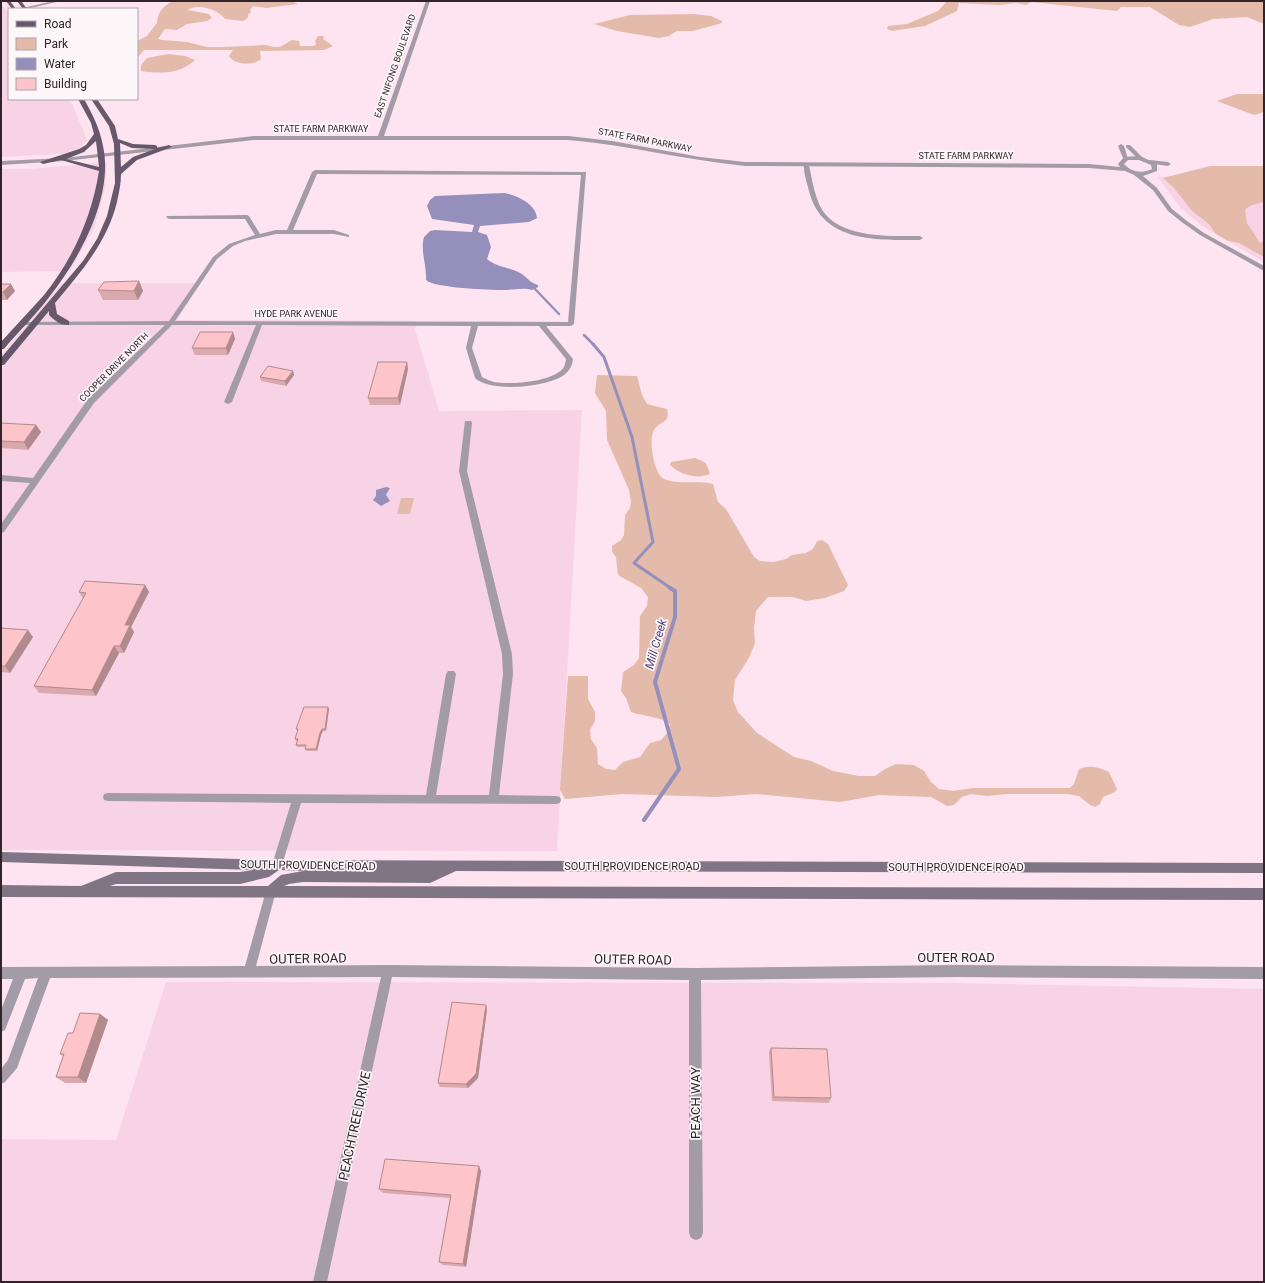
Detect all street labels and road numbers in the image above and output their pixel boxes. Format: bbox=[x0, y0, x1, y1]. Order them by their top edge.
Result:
street label: EAST NIFONG BOULEVARD bbox=[373, 13, 417, 119]
street label: STATE FARM PARKWAY bbox=[274, 124, 369, 134]
street label: STATE FARM PARKWAY bbox=[597, 126, 693, 154]
street label: STATE FARM PARKWAY bbox=[919, 151, 1014, 161]
street label: HYDE PARK AVENUE bbox=[254, 309, 338, 319]
street label: COOPER DRIVE NORTH bbox=[77, 330, 151, 404]
street label: SOUTH PROVIDENCE ROAD bbox=[240, 858, 376, 873]
street label: SOUTH PROVIDENCE ROAD bbox=[564, 860, 700, 873]
street label: SOUTH PROVIDENCE ROAD bbox=[888, 861, 1024, 874]
street label: OUTER ROAD bbox=[269, 950, 347, 967]
street label: OUTER ROAD bbox=[917, 950, 995, 965]
street label: OUTER ROAD bbox=[594, 951, 672, 968]
street label: PEACH WAY bbox=[688, 1067, 703, 1139]
street label: PEACHTREE DRIVE bbox=[336, 1070, 373, 1182]

